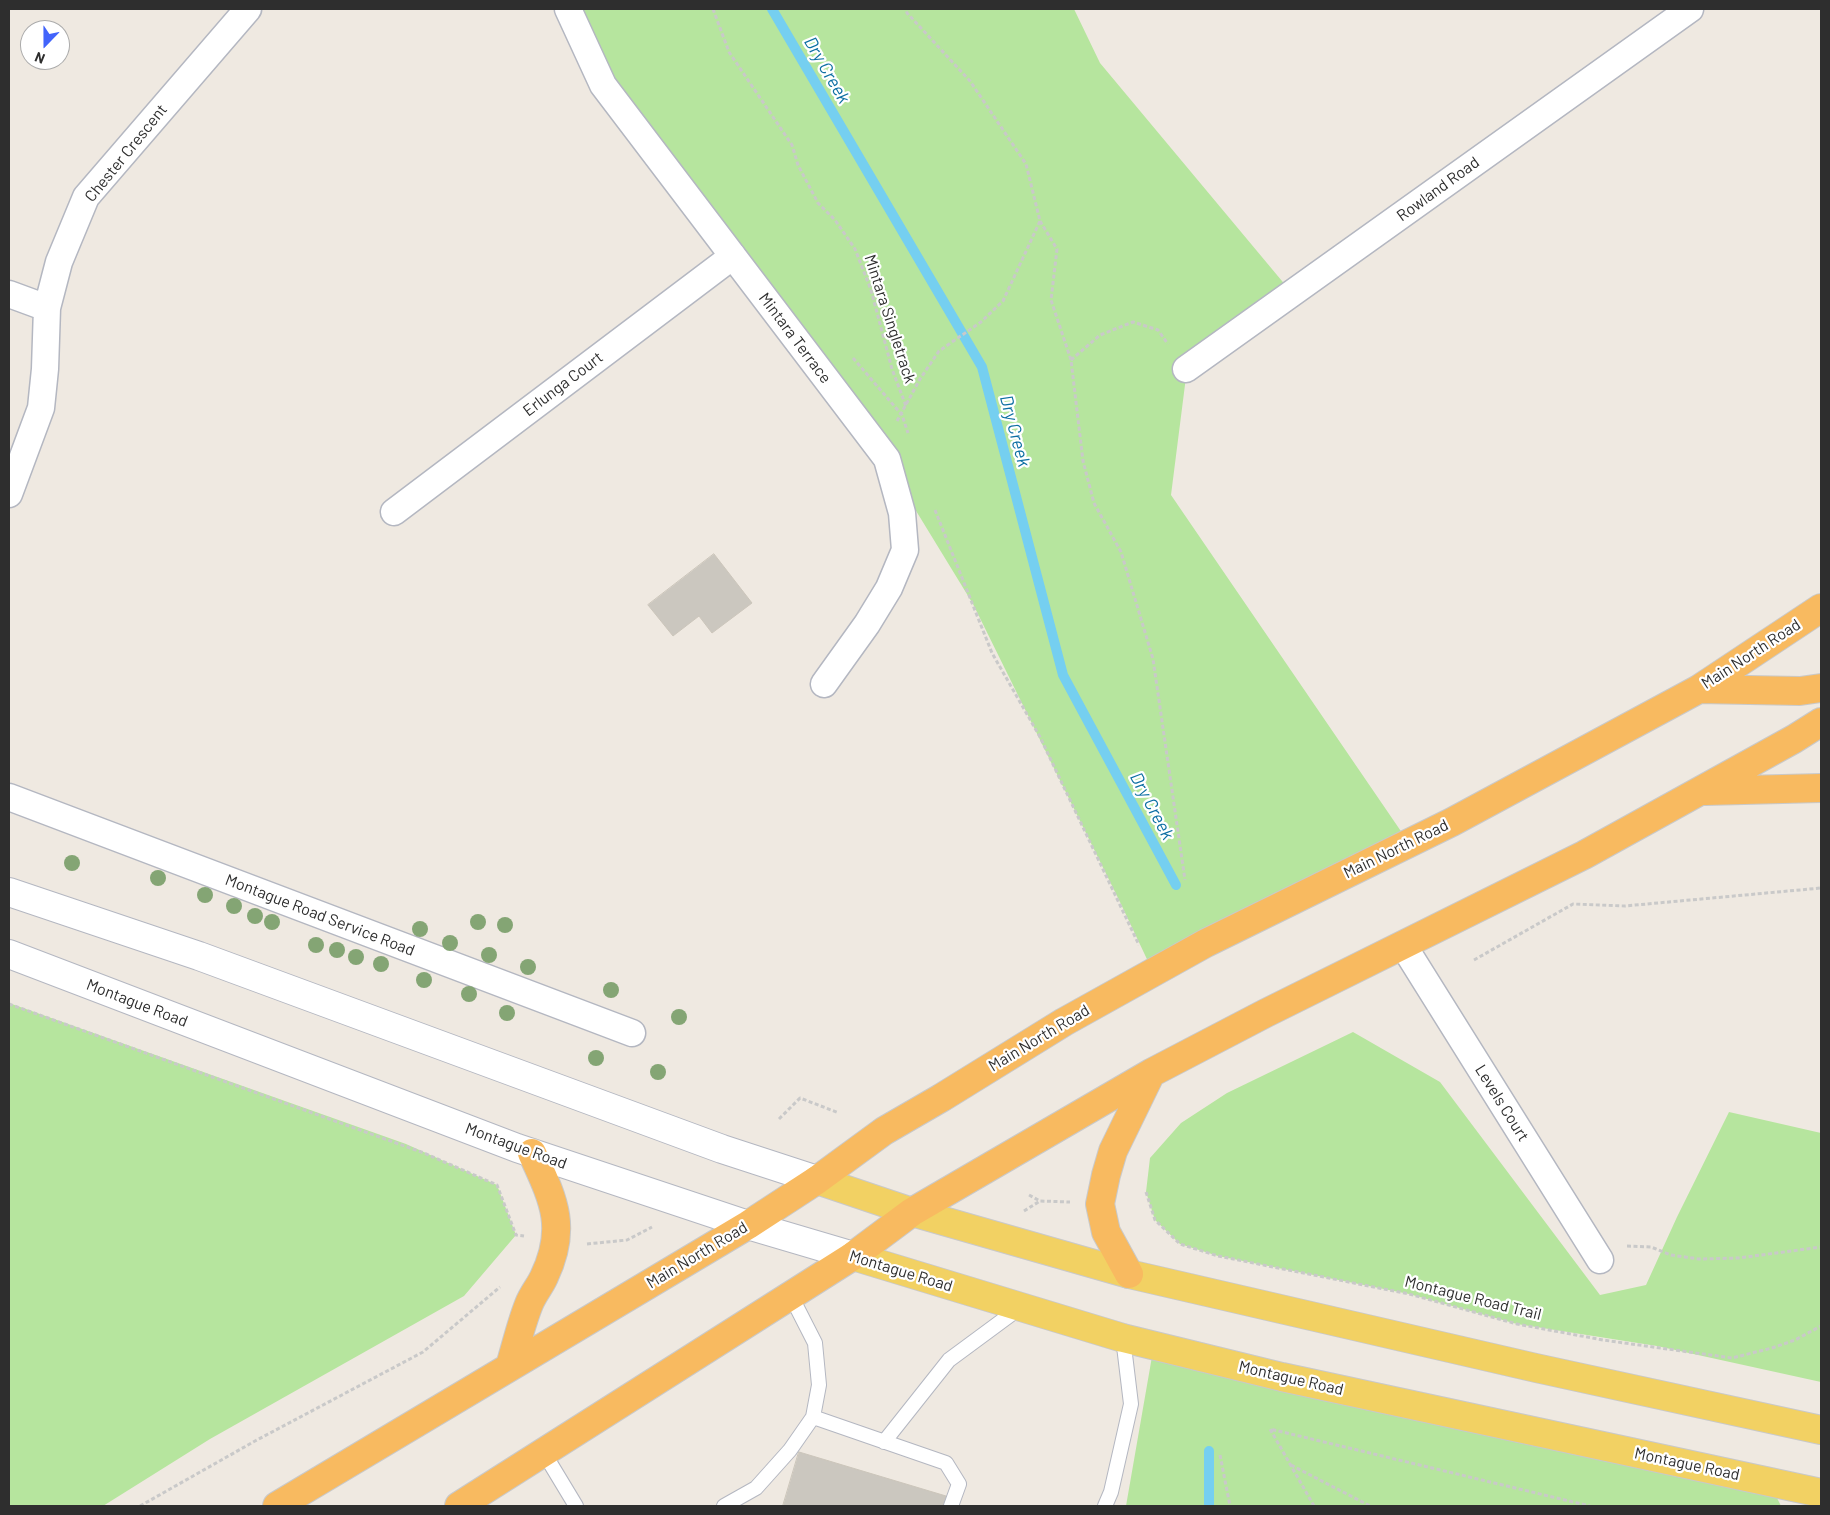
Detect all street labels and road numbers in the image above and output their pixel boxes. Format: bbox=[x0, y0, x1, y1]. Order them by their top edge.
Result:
street label: Chester Crescent bbox=[81, 100, 171, 206]
street label: Rowland Road bbox=[1393, 153, 1483, 225]
street label: Mintara Singletrack bbox=[860, 252, 920, 386]
street label: Mintara Terrace bbox=[755, 289, 835, 387]
street label: Erlunga Court bbox=[519, 348, 607, 420]
street label: Main North Road bbox=[1698, 615, 1804, 693]
street label: Main North Road bbox=[1341, 815, 1451, 883]
street label: Montague Road Service Road bbox=[223, 870, 417, 960]
street label: Montague Road bbox=[84, 975, 190, 1031]
street label: Main North Road bbox=[985, 1000, 1093, 1076]
street label: Levels Court bbox=[1471, 1061, 1533, 1145]
street label: Montague Road bbox=[462, 1119, 570, 1173]
street label: Main North Road bbox=[643, 1217, 751, 1293]
street label: Montague Road bbox=[847, 1246, 955, 1296]
street label: Montague Road Trail bbox=[1403, 1272, 1543, 1324]
street label: Montague Road bbox=[1237, 1357, 1345, 1399]
street label: Montague Road bbox=[1633, 1443, 1741, 1485]

